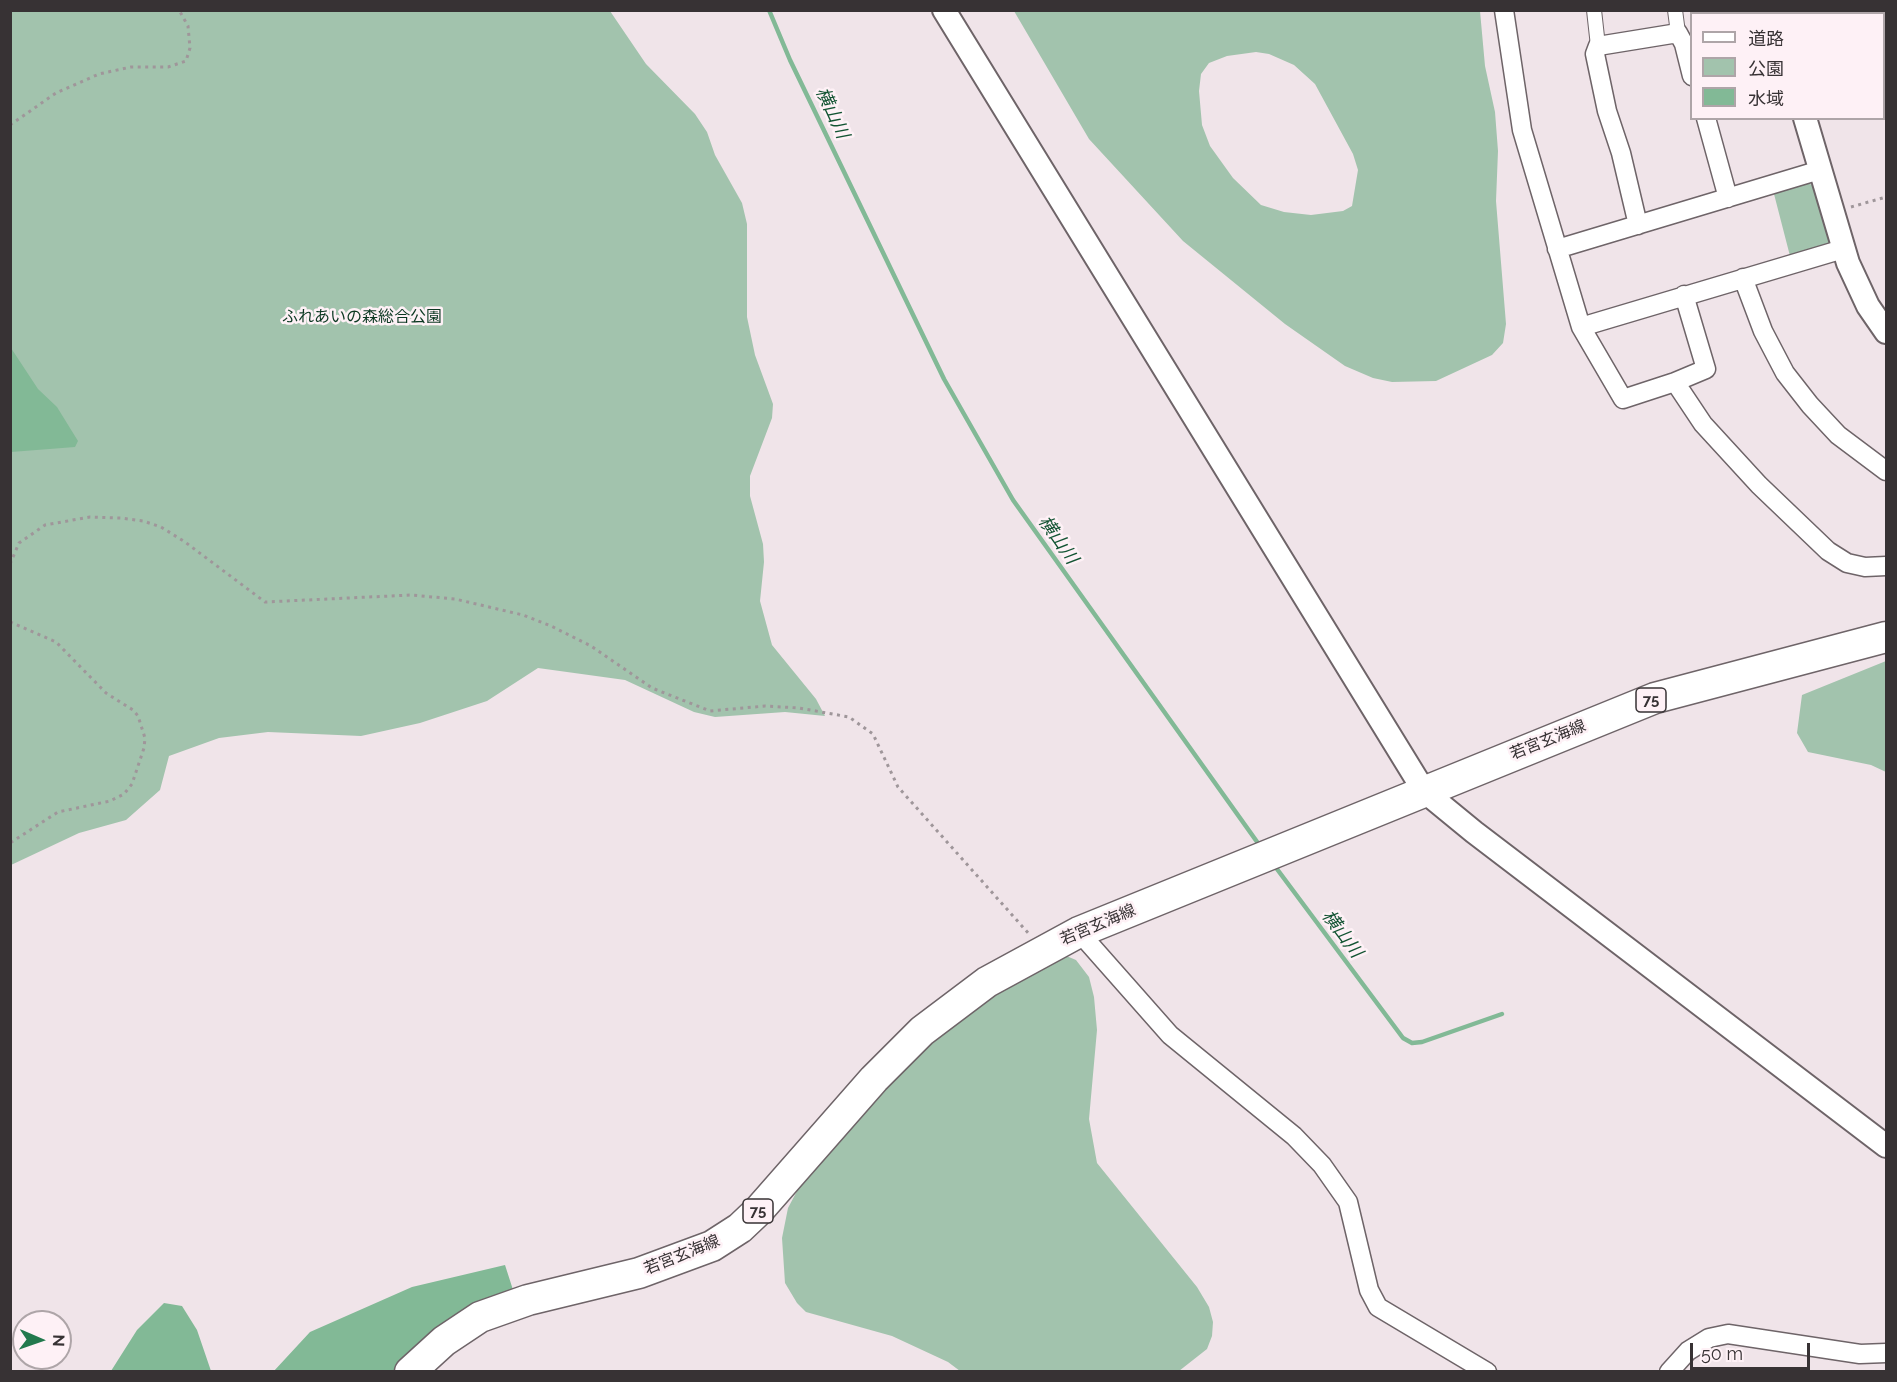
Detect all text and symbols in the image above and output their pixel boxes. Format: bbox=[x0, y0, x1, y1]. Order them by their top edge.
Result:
legend bbox=[1690, 12, 1885, 120]
text: 道路 bbox=[1748, 28, 1784, 49]
text: 公園 bbox=[1748, 58, 1784, 79]
water label: 横山川 bbox=[811, 84, 853, 142]
text: 水域 bbox=[1748, 88, 1784, 109]
park label: ふれあいの森総合公園 bbox=[282, 307, 442, 327]
water label: 横山川 bbox=[1034, 512, 1082, 568]
road number: 75 bbox=[1636, 688, 1666, 712]
street label: 若宮玄海線 bbox=[1507, 716, 1589, 764]
street label: 若宮玄海線 bbox=[1057, 901, 1139, 949]
water label: 横山川 bbox=[1317, 906, 1367, 962]
road number: 75 bbox=[743, 1199, 773, 1223]
street label: 若宮玄海線 bbox=[641, 1231, 723, 1279]
north arrow bbox=[12, 1310, 72, 1370]
scale bar bbox=[1693, 1331, 1813, 1369]
text: N bbox=[49, 1334, 68, 1347]
text: 50 m bbox=[1701, 1343, 1743, 1364]

